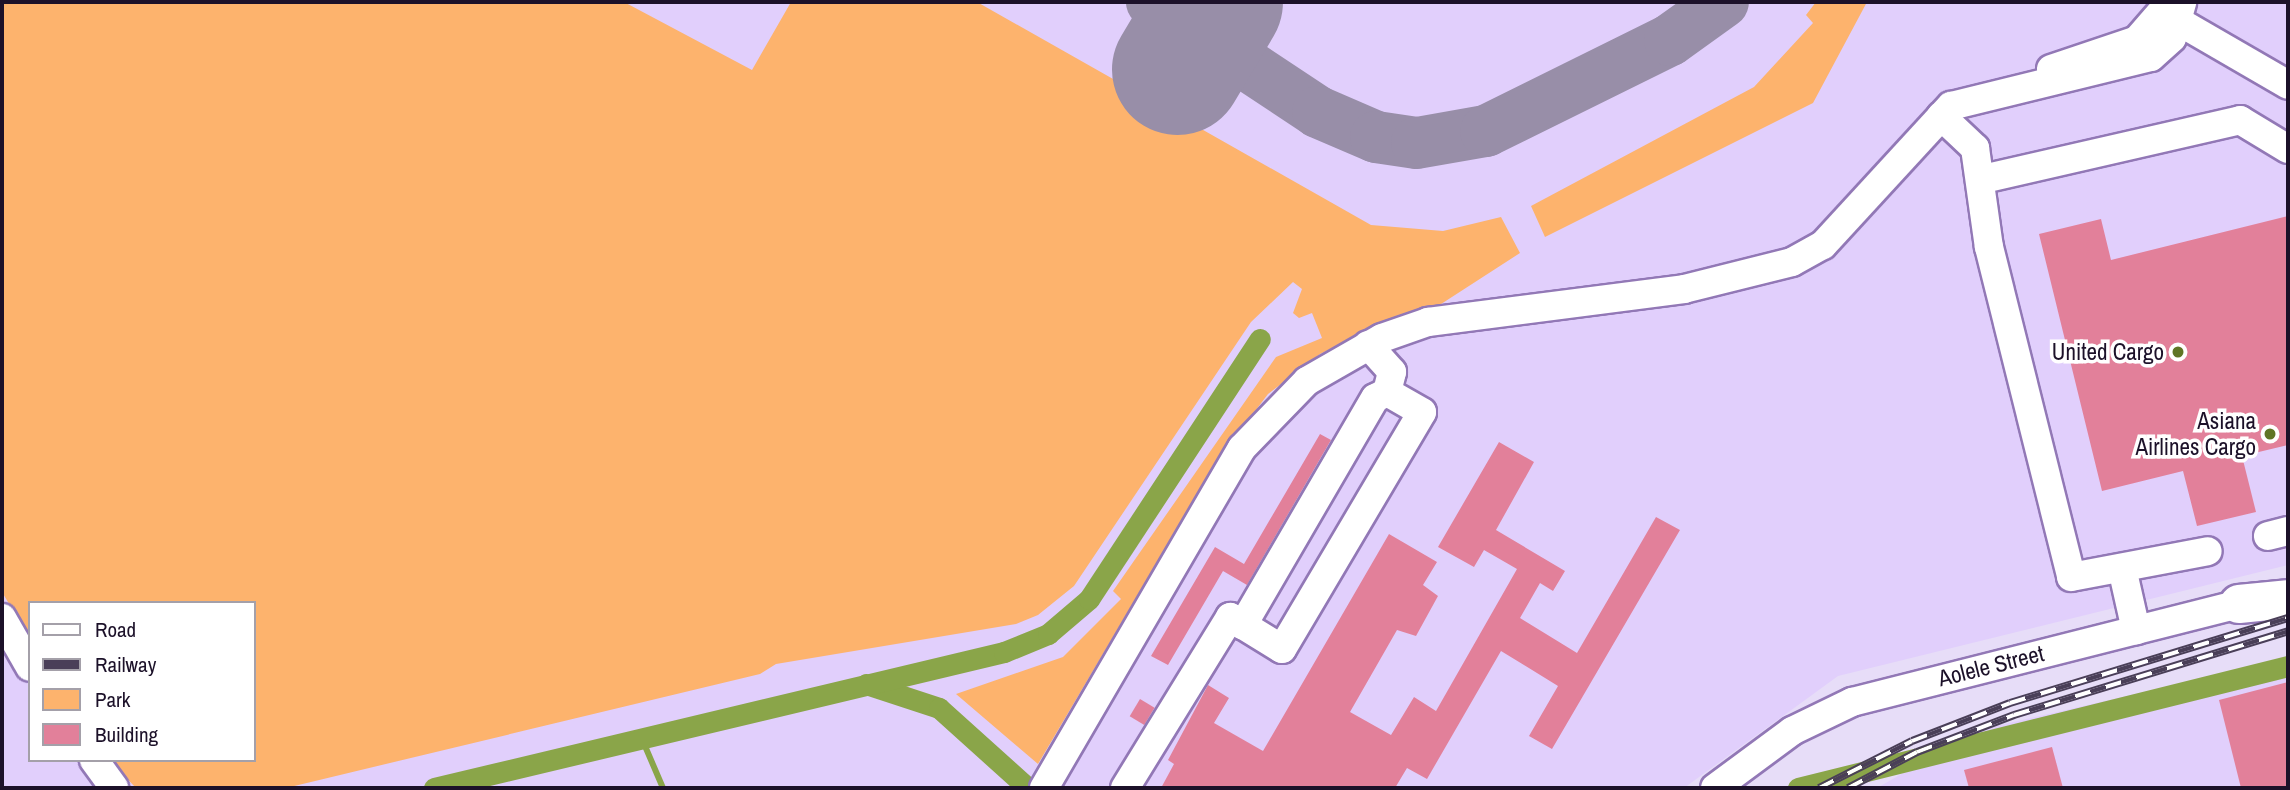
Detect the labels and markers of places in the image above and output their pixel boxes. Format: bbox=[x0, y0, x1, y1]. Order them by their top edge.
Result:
place label: United Cargo bbox=[2052, 338, 2164, 366]
marker: United Cargo bbox=[2170, 344, 2186, 360]
place label: Asiana Airlines Cargo bbox=[2135, 407, 2256, 461]
marker: Asiana Airlines Cargo bbox=[2262, 426, 2278, 442]

